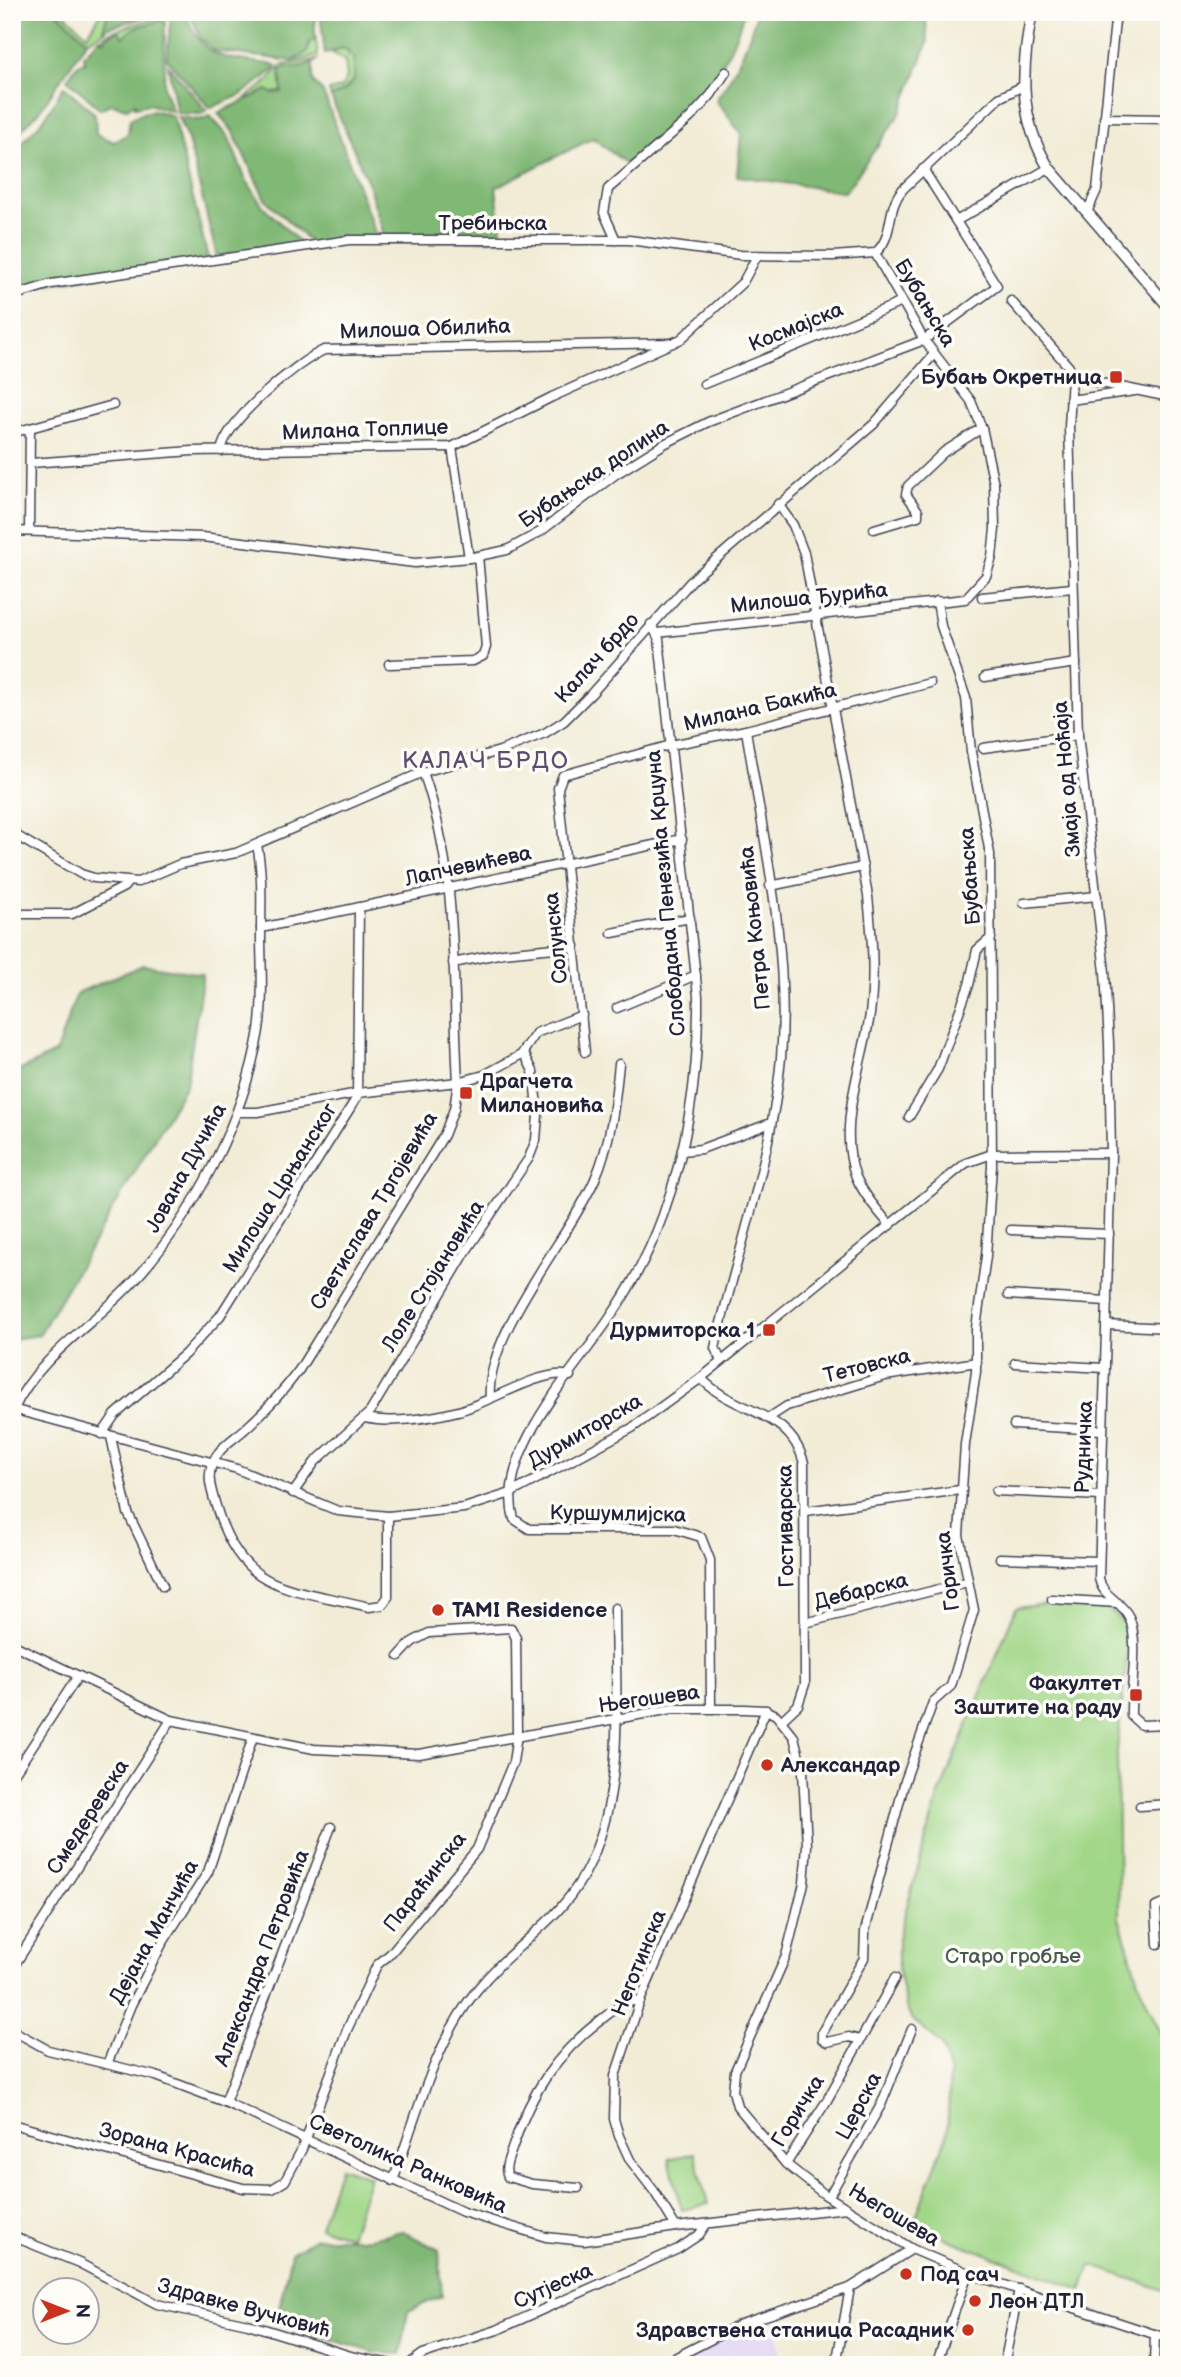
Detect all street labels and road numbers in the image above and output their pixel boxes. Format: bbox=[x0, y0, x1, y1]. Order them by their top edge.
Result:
street label: Требињска bbox=[439, 211, 548, 236]
street label: Бубањска bbox=[889, 254, 961, 352]
street label: Космајска bbox=[745, 297, 847, 357]
street label: Милоша Обилића bbox=[339, 313, 512, 344]
street label: Бубањска долина bbox=[514, 414, 674, 533]
street label: Милана Топлице bbox=[281, 415, 449, 445]
street label: Милоша Ђурића bbox=[729, 577, 890, 619]
street label: Калач брдо bbox=[550, 608, 644, 708]
street label: Милана Бакића bbox=[681, 677, 840, 737]
street label: Змаја од Ноћаја bbox=[1048, 699, 1086, 858]
street label: Слободана Пенезића Крцуна bbox=[641, 748, 691, 1037]
street label: Бубањска bbox=[954, 826, 986, 926]
street label: Лапчевићева bbox=[401, 840, 534, 892]
street label: Петра Коњовића bbox=[734, 844, 776, 1011]
street label: Солунска bbox=[539, 890, 573, 985]
street label: Јована Дучића bbox=[140, 1098, 232, 1237]
street label: Милоша Црњанског bbox=[218, 1098, 342, 1278]
street label: Светислава Тргојевића bbox=[305, 1107, 443, 1315]
street label: Лоле Стојановића bbox=[376, 1195, 490, 1357]
street label: Тетовска bbox=[821, 1343, 914, 1389]
street label: Дурмиторска bbox=[523, 1388, 647, 1474]
street label: Рудничка bbox=[1070, 1399, 1098, 1494]
street label: Гостиварска bbox=[772, 1464, 800, 1588]
street label: Куршумлијска bbox=[549, 1500, 687, 1528]
street label: Горичка bbox=[931, 1529, 965, 1612]
street label: Дебарска bbox=[811, 1567, 911, 1615]
street label: Његошева bbox=[597, 1679, 702, 1718]
street label: Смедеревска bbox=[41, 1754, 135, 1879]
street label: Параћинска bbox=[378, 1827, 472, 1937]
street label: Александра Петровића bbox=[209, 1846, 315, 2071]
street label: Дејана Манчића bbox=[104, 1855, 204, 2009]
street label: Неготинска bbox=[606, 1906, 672, 2020]
street label: Церска bbox=[831, 2067, 887, 2144]
street label: Горичка bbox=[766, 2070, 830, 2152]
street label: Светолика Ранковића bbox=[305, 2109, 512, 2219]
street label: Зорана Красића bbox=[96, 2117, 258, 2183]
street label: Његошева bbox=[844, 2178, 945, 2252]
street label: Сутјеска bbox=[510, 2257, 597, 2314]
street label: Здравке Вучковић bbox=[155, 2273, 333, 2343]

